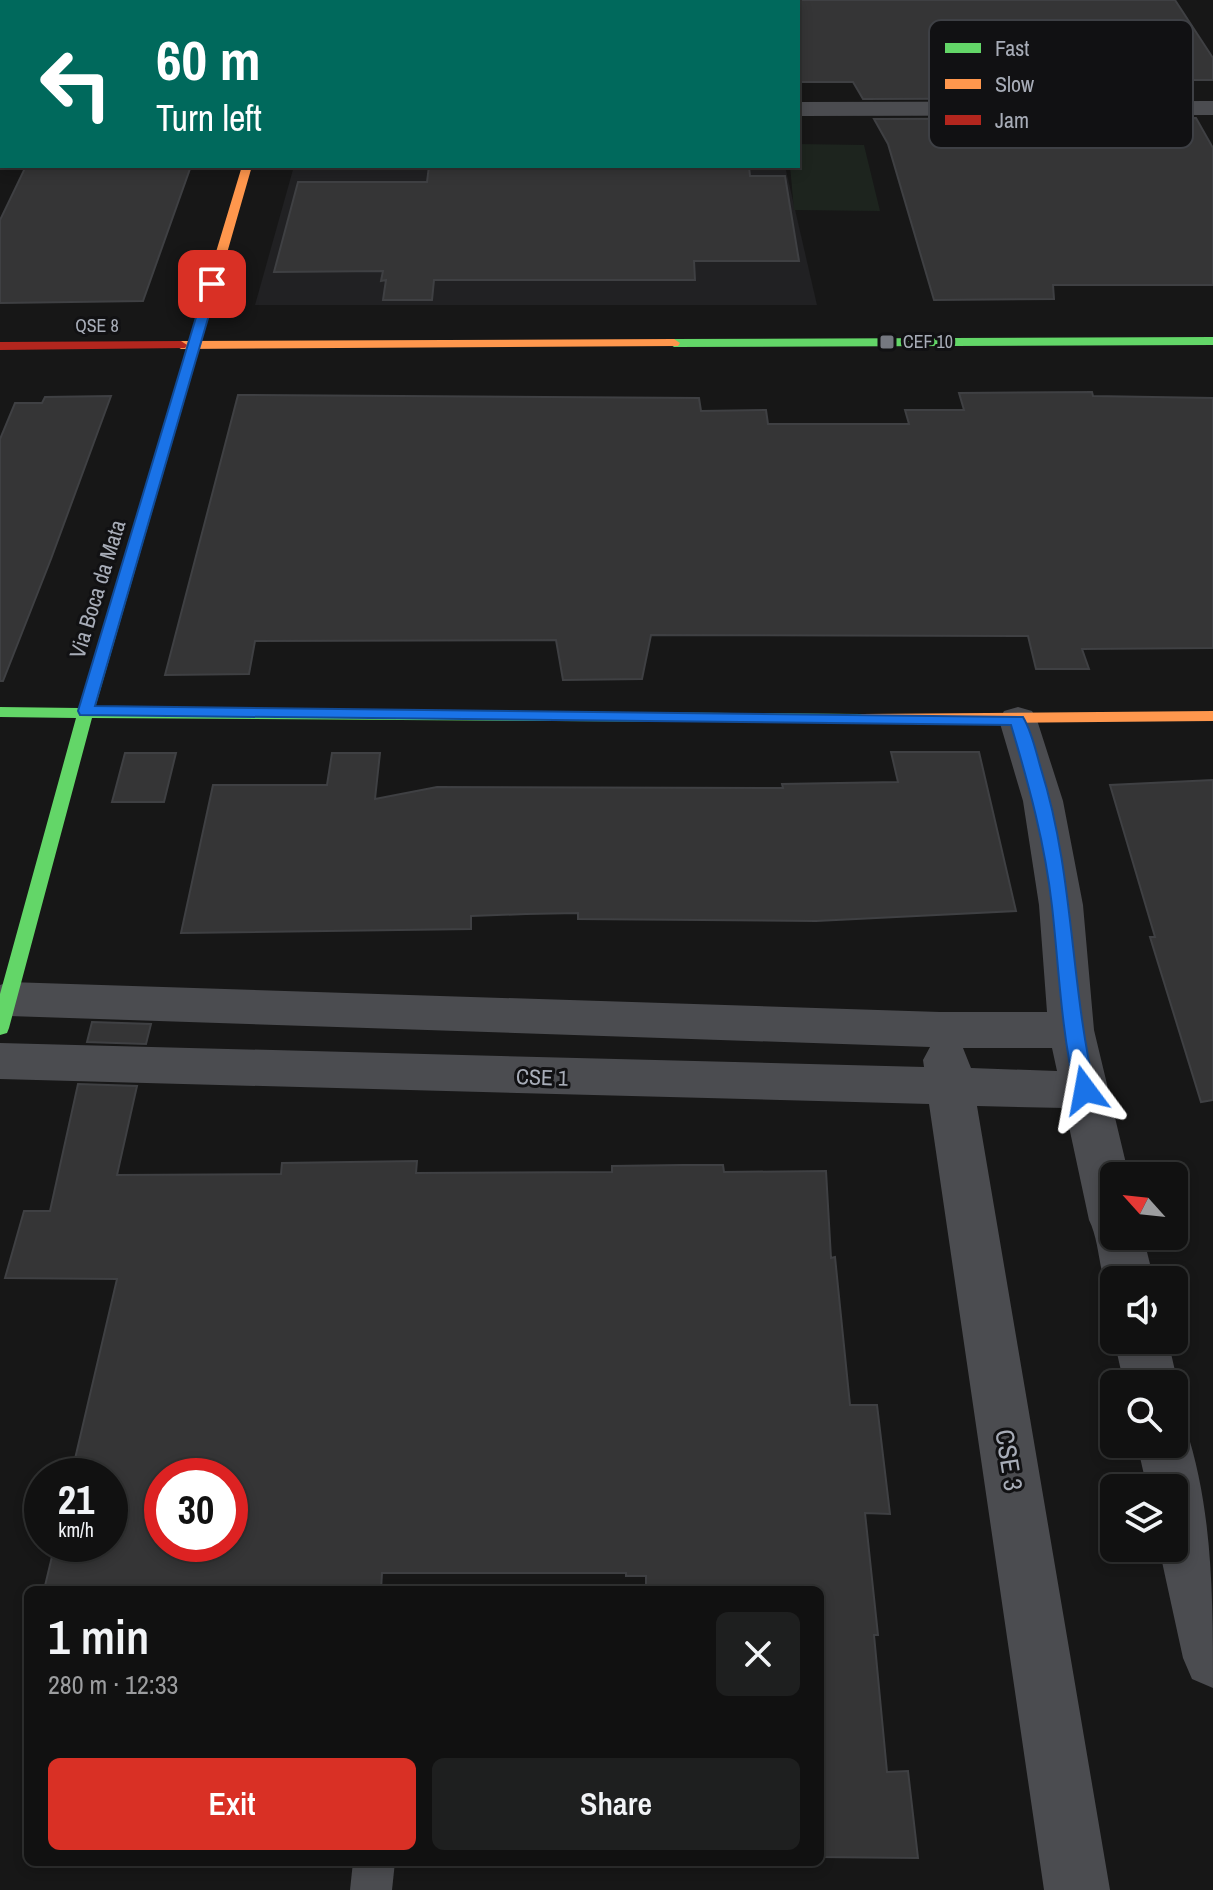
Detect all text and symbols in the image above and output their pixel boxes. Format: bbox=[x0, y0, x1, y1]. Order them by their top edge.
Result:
legend bbox=[929, 20, 1193, 148]
text: 60 m bbox=[156, 22, 261, 97]
icon: left bbox=[24, 32, 128, 136]
text: Fast bbox=[995, 33, 1029, 63]
text: Slow bbox=[995, 69, 1034, 99]
text: Turn left bbox=[156, 94, 262, 142]
text: Jam bbox=[995, 105, 1029, 135]
pin bbox=[178, 250, 246, 318]
icon: arrive bbox=[190, 262, 234, 306]
street label: QSE 8 bbox=[75, 313, 119, 338]
place label: CEF 10 bbox=[903, 329, 953, 354]
marker: CEF 10 bbox=[878, 333, 896, 351]
street label: Via Boca da Mata bbox=[62, 516, 132, 662]
position arrow bbox=[1043, 1048, 1127, 1132]
street label: CSE 1 bbox=[515, 1061, 569, 1093]
north arrow bbox=[1100, 1162, 1188, 1250]
map controls bbox=[1100, 1162, 1188, 1562]
button: sound bbox=[1100, 1266, 1188, 1354]
button: search bbox=[1100, 1370, 1188, 1458]
street label: CSE 3 bbox=[987, 1427, 1032, 1493]
speed limit sign: 30 bbox=[144, 1458, 248, 1562]
text: 21 bbox=[58, 1473, 94, 1526]
button: layers bbox=[1100, 1474, 1188, 1562]
text: km/h bbox=[58, 1516, 94, 1543]
text: 1 min bbox=[48, 1604, 149, 1669]
button: close bbox=[716, 1612, 800, 1696]
text: 280 m · 12:33 bbox=[48, 1667, 178, 1702]
button: Exit bbox=[48, 1758, 416, 1850]
button: Share bbox=[432, 1758, 800, 1850]

